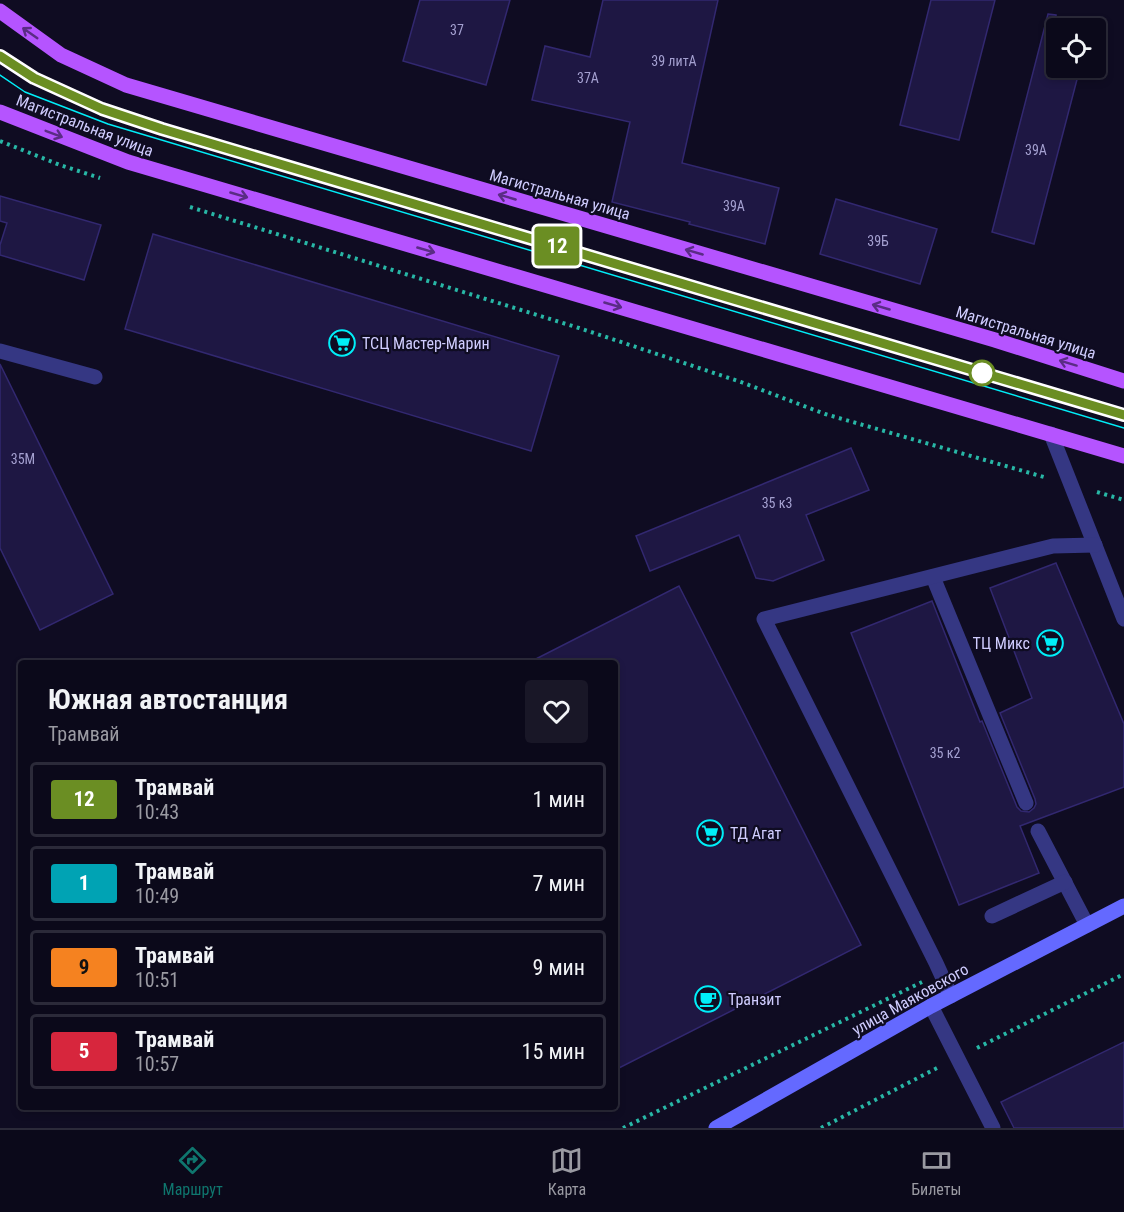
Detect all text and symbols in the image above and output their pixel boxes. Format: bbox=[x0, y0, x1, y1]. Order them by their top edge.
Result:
map controls bbox=[1046, 18, 1106, 78]
button: locate bbox=[1046, 18, 1106, 78]
house number: 37 bbox=[450, 22, 464, 38]
one-way arrow bbox=[23, 27, 39, 39]
house number: 39 литА bbox=[651, 53, 697, 69]
house number: 37А bbox=[577, 70, 599, 86]
street label: Магистральная улица bbox=[14, 91, 156, 160]
one-way arrow bbox=[44, 129, 63, 140]
house number: 39А bbox=[1025, 142, 1047, 158]
street label: Магистральная улица bbox=[487, 165, 632, 224]
one-way arrow bbox=[229, 190, 248, 201]
one-way arrow bbox=[498, 191, 517, 202]
house number: 39А bbox=[723, 198, 745, 214]
line badge: 12 bbox=[530, 226, 584, 266]
house number: 39Б bbox=[867, 233, 889, 249]
text: 12 bbox=[546, 234, 568, 258]
one-way arrow bbox=[416, 245, 435, 256]
one-way arrow bbox=[685, 246, 704, 257]
one-way arrow bbox=[603, 300, 622, 311]
one-way arrow bbox=[872, 301, 891, 312]
street label: Магистральная улица bbox=[954, 302, 1098, 363]
supermarket icon: ТСЦ Мастер-Марин bbox=[327, 328, 357, 358]
place label: ТСЦ Мастер-Марин bbox=[362, 334, 490, 353]
one-way arrow bbox=[1059, 357, 1078, 368]
unlabelled marker bbox=[969, 360, 995, 386]
house number: 35М bbox=[11, 451, 35, 467]
house number: 35 к3 bbox=[762, 495, 792, 511]
supermarket icon: ТЦ Микс bbox=[1035, 628, 1065, 658]
place label: ТЦ Микс bbox=[973, 634, 1030, 653]
button: heart bbox=[525, 680, 588, 743]
text: Южная автостанция bbox=[48, 683, 288, 716]
text: Трамвай bbox=[48, 722, 120, 746]
house number: 35 к2 bbox=[930, 745, 960, 761]
text: Трамвай bbox=[135, 775, 214, 800]
text: 12 bbox=[73, 787, 95, 811]
text: 1 мин bbox=[532, 787, 585, 812]
text: 10:43 bbox=[135, 800, 179, 824]
supermarket icon: ТД Агат bbox=[695, 818, 725, 848]
place label: ТД Агат bbox=[730, 824, 782, 843]
text: Трамвай bbox=[135, 859, 214, 884]
text: 1 bbox=[79, 871, 89, 895]
text: 7 мин bbox=[532, 871, 585, 896]
text: 10:49 bbox=[135, 884, 179, 908]
text: Трамвай bbox=[135, 943, 214, 968]
text: 9 bbox=[79, 955, 89, 979]
text: 9 мин bbox=[532, 955, 585, 980]
street label: улица Маяковского bbox=[849, 960, 972, 1039]
text: 10:51 bbox=[135, 968, 179, 992]
cafe icon: Транзит bbox=[693, 984, 723, 1014]
place label: Транзит bbox=[728, 990, 781, 1009]
text: Трамвай bbox=[135, 1027, 214, 1052]
text: 5 bbox=[79, 1039, 89, 1063]
text: 15 мин bbox=[522, 1039, 585, 1064]
text: 10:57 bbox=[135, 1052, 179, 1076]
tab: Маршрут bbox=[163, 1144, 223, 1199]
tab: Карта bbox=[548, 1144, 586, 1199]
tab: Билеты bbox=[911, 1144, 961, 1199]

